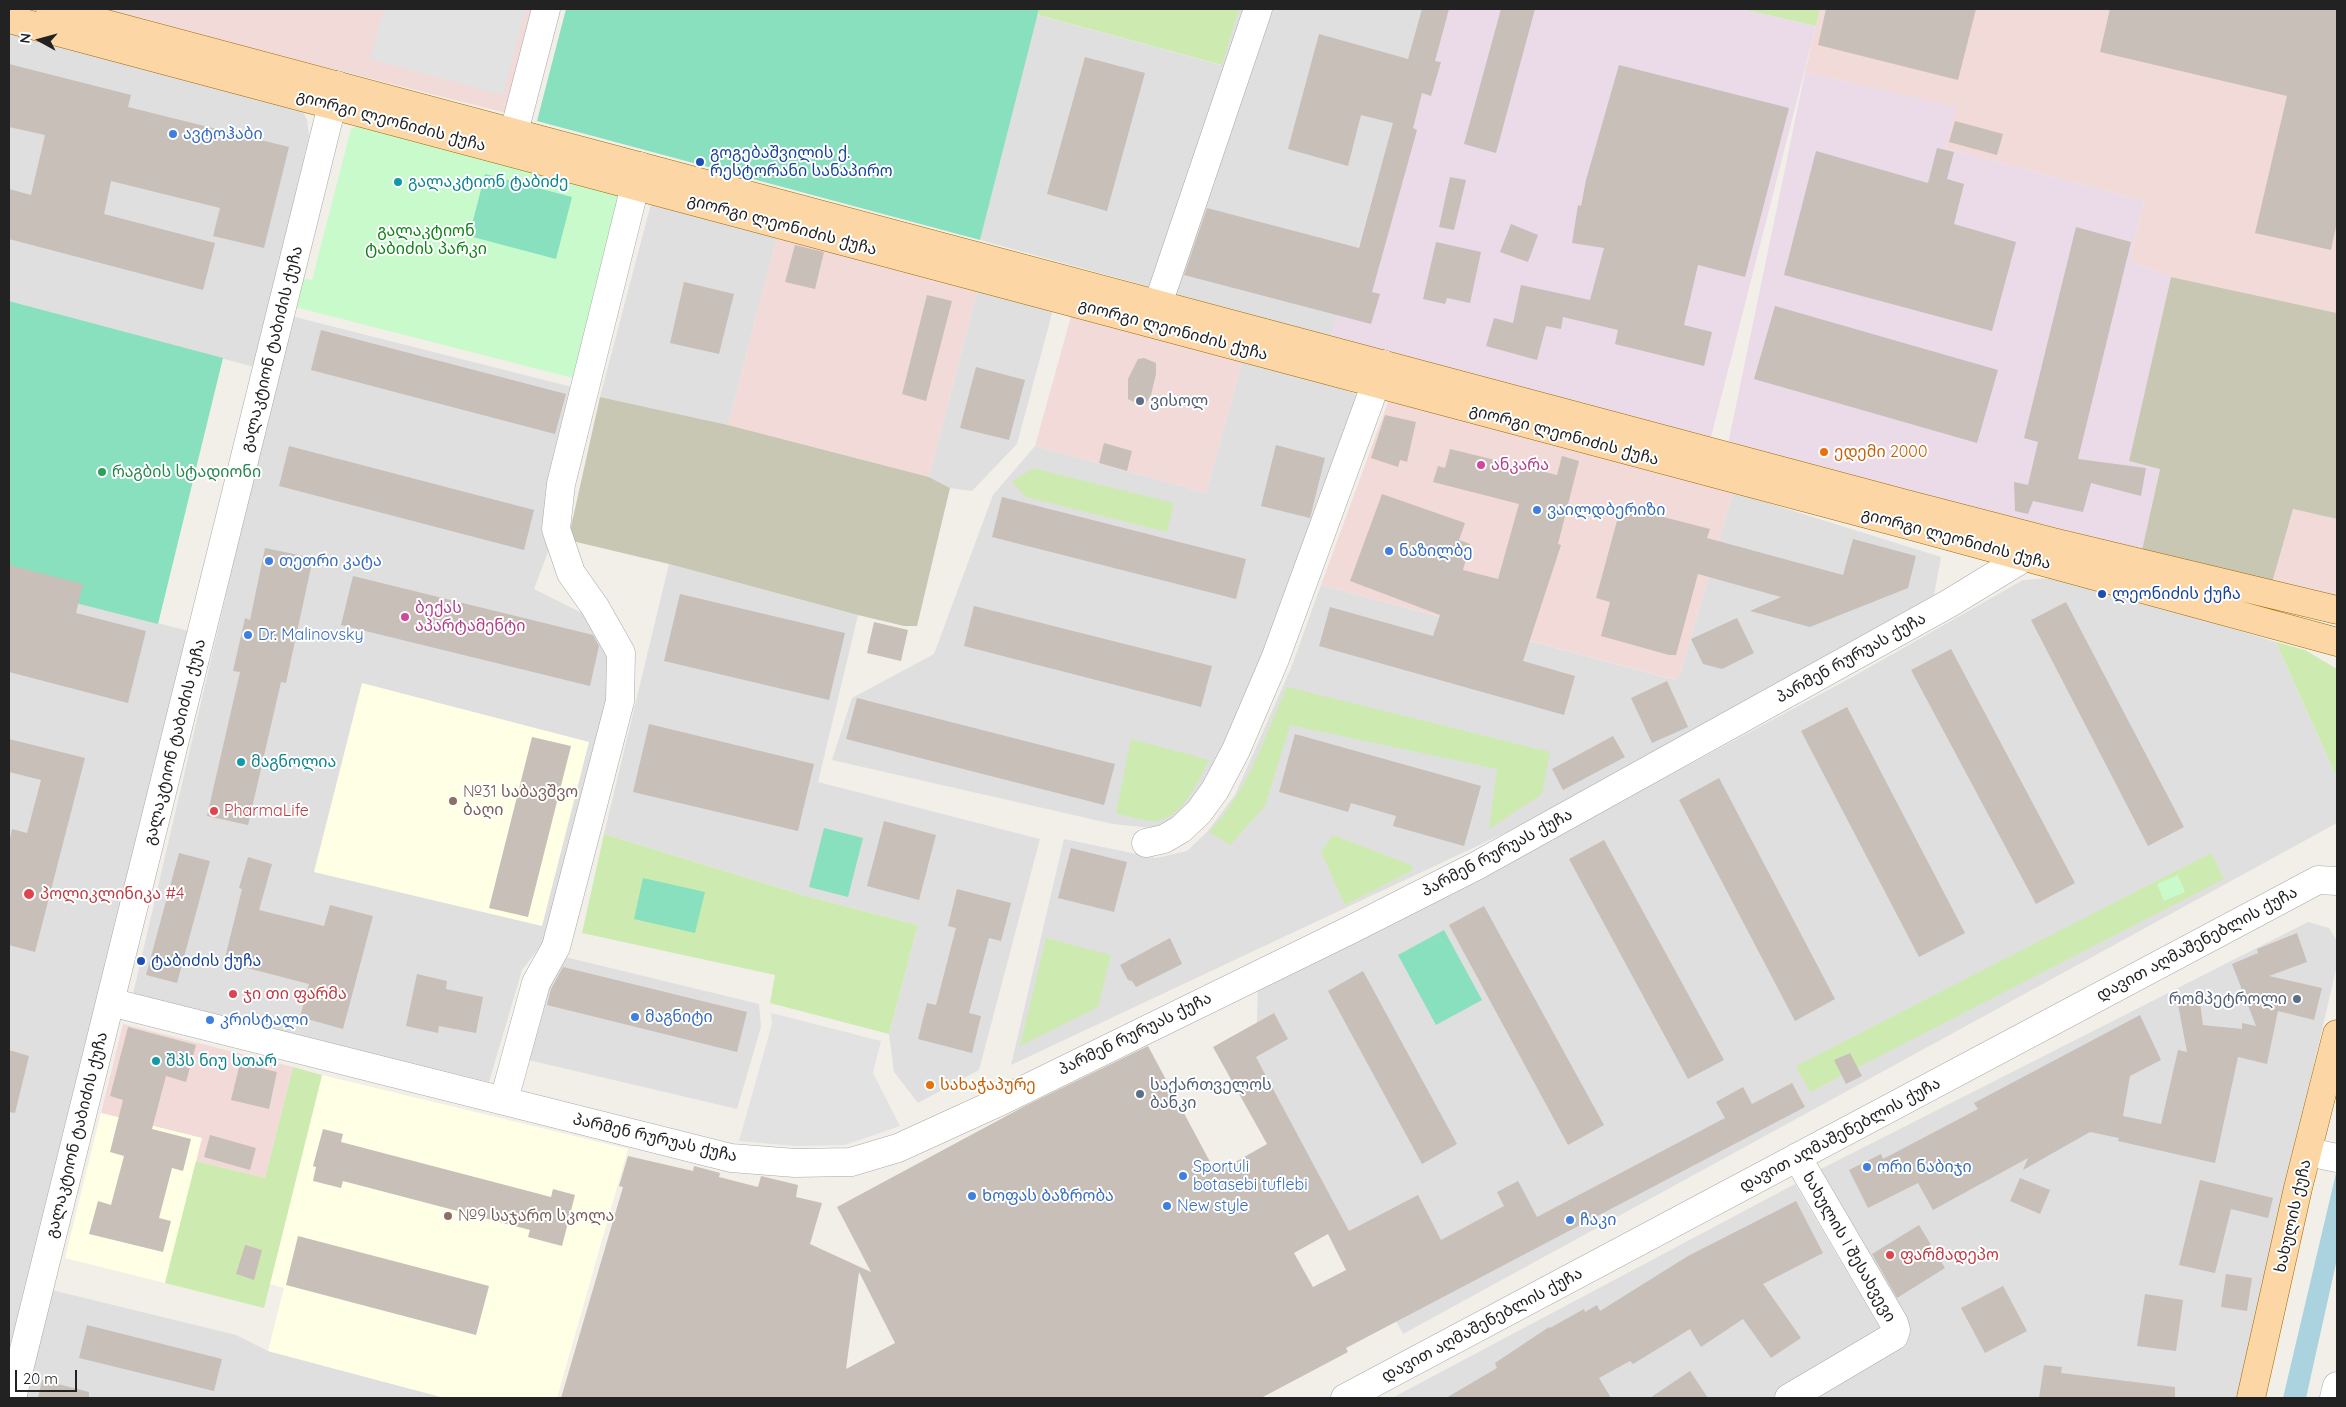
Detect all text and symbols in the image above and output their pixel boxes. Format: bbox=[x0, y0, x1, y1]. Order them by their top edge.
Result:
north arrow bbox=[15, 15, 65, 65]
text: N bbox=[16, 32, 35, 44]
street label: გიორგი ლეონიძის ქუჩა bbox=[294, 86, 488, 156]
place label: ავტოჰაბი bbox=[183, 124, 263, 144]
marker: ავტოჰაბი bbox=[167, 128, 179, 140]
place label: გოგებაშვილის ქ. რესტორანი სანაპირო bbox=[710, 143, 893, 181]
marker: გოგებაშვილის ქ. რესტორანი სანაპირო bbox=[694, 156, 706, 168]
place label: გალაკტიონ ტაბიძე bbox=[408, 172, 568, 192]
marker: გალაკტიონ ტაბიძე bbox=[392, 176, 404, 188]
street label: გიორგი ლეონიძის ქუჩა bbox=[685, 190, 879, 260]
park label: გალაკტიონ ტაბიძის პარკი bbox=[365, 221, 487, 259]
street label: გალაკტიონ ტაბიძის ქუჩა bbox=[237, 244, 307, 454]
street label: გიორგი ლეონიძის ქუჩა bbox=[1076, 295, 1270, 365]
place label: ვისოლ bbox=[1150, 391, 1208, 411]
marker: ვისოლ bbox=[1134, 395, 1146, 407]
street label: გიორგი ლეონიძის ქუჩა bbox=[1467, 400, 1661, 470]
place label: ედემი 2000 bbox=[1834, 442, 1927, 462]
marker: ედემი 2000 bbox=[1818, 446, 1830, 458]
place label: ანკარა bbox=[1491, 455, 1549, 475]
marker: ანკარა bbox=[1475, 459, 1487, 471]
place label: რაგბის სტადიონი bbox=[112, 462, 261, 482]
marker: რაგბის სტადიონი bbox=[96, 466, 108, 478]
place label: ვაილდბერიზი bbox=[1547, 500, 1665, 520]
marker: ვაილდბერიზი bbox=[1531, 504, 1543, 516]
street label: გიორგი ლეონიძის ქუჩა bbox=[1859, 504, 2053, 574]
place label: ნაზილბე bbox=[1399, 541, 1473, 561]
marker: ნაზილბე bbox=[1383, 545, 1395, 557]
place label: თეთრი კატა bbox=[279, 551, 382, 571]
marker: თეთრი კატა bbox=[263, 555, 275, 567]
place label: ლეონიძის ქუჩა bbox=[2112, 584, 2241, 604]
marker: ლეონიძის ქუჩა bbox=[2096, 588, 2108, 600]
place label: ბექას აპარტამენტი bbox=[415, 598, 525, 636]
street label: პარმენ რურუას ქუჩა bbox=[1773, 609, 1929, 707]
marker: ბექას აპარტამენტი bbox=[399, 611, 411, 623]
place label: Dr. Malinovsky bbox=[258, 625, 364, 645]
marker: Dr. Malinovsky bbox=[242, 629, 254, 641]
street label: გალაკტიონ ტაბიძის ქუჩა bbox=[140, 637, 210, 847]
place label: მაგნოლია bbox=[251, 752, 336, 772]
marker: მაგნოლია bbox=[235, 756, 247, 768]
place label: №31 საბავშვო ბაღი bbox=[463, 782, 578, 820]
marker: №31 საბავშვო ბაღი bbox=[447, 795, 459, 807]
place label: PharmaLife bbox=[224, 801, 309, 821]
marker: PharmaLife bbox=[208, 805, 220, 817]
street label: პარმენ რურუას ქუჩა bbox=[1418, 805, 1576, 901]
street label: დავით აღმაშენებლის ქუჩა bbox=[2093, 883, 2301, 1005]
place label: პოლიკლინიკა #4 bbox=[40, 884, 184, 904]
marker: პოლიკლინიკა #4 bbox=[22, 887, 36, 901]
place label: ტაბიძის ქუჩა bbox=[151, 951, 261, 971]
marker: ტაბიძის ქუჩა bbox=[135, 955, 147, 967]
place label: ჯი თი ფარმა bbox=[243, 984, 347, 1004]
marker: ჯი თი ფარმა bbox=[227, 988, 239, 1000]
street label: პარმენ რურუას ქუჩა bbox=[1055, 989, 1215, 1079]
place label: რომპეტროლი bbox=[2169, 989, 2287, 1009]
marker: რომპეტროლი bbox=[2291, 993, 2303, 1005]
place label: მაგნიტი bbox=[645, 1007, 713, 1027]
place label: კრისტალი bbox=[220, 1010, 308, 1030]
marker: მაგნიტი bbox=[629, 1011, 641, 1023]
marker: კრისტალი bbox=[204, 1014, 216, 1026]
street label: გალაკტიონ ტაბიძის ქუჩა bbox=[42, 1030, 112, 1240]
place label: შპს ნიუ სთარ bbox=[166, 1051, 277, 1071]
marker: შპს ნიუ სთარ bbox=[150, 1055, 162, 1067]
street label: დავით აღმაშენებლის ქუჩა bbox=[1736, 1074, 1944, 1196]
place label: სახაჭაპურე bbox=[940, 1075, 1036, 1095]
place label: საქართველოს ბანკი bbox=[1150, 1075, 1272, 1113]
marker: სახაჭაპურე bbox=[924, 1079, 936, 1091]
marker: საქართველოს ბანკი bbox=[1134, 1088, 1146, 1100]
street label: პარმენ რურუას ქუჩა bbox=[571, 1110, 739, 1166]
place label: Sportuli botasebi tuflebi bbox=[1193, 1157, 1308, 1195]
place label: ორი ნაბიჯი bbox=[1877, 1157, 1972, 1177]
street label: ხახულის ქუჩა bbox=[2271, 1157, 2315, 1275]
marker: ორი ნაბიჯი bbox=[1861, 1161, 1873, 1173]
street label: ხახულის I შესახვევი bbox=[1798, 1168, 1900, 1326]
marker: Sportuli botasebi tuflebi bbox=[1177, 1170, 1189, 1182]
place label: Ხოფას Ბაზრობა bbox=[982, 1186, 1114, 1206]
marker: Ხოფას Ბაზრობა bbox=[966, 1190, 978, 1202]
place label: New style bbox=[1177, 1196, 1249, 1216]
marker: New style bbox=[1161, 1200, 1173, 1212]
place label: №9 საჯარო სკოლა bbox=[458, 1206, 614, 1226]
marker: №9 საჯარო სკოლა bbox=[442, 1210, 454, 1222]
place label: ჩაკი bbox=[1580, 1210, 1617, 1230]
marker: ჩაკი bbox=[1564, 1214, 1576, 1226]
place label: ფარმადეპო bbox=[1900, 1245, 1999, 1265]
marker: ფარმადეპო bbox=[1884, 1249, 1896, 1261]
street label: დავით აღმაშენებლის ქუჩა bbox=[1378, 1264, 1586, 1386]
scale bar bbox=[18, 1360, 80, 1392]
text: 20 m bbox=[23, 1369, 58, 1388]

